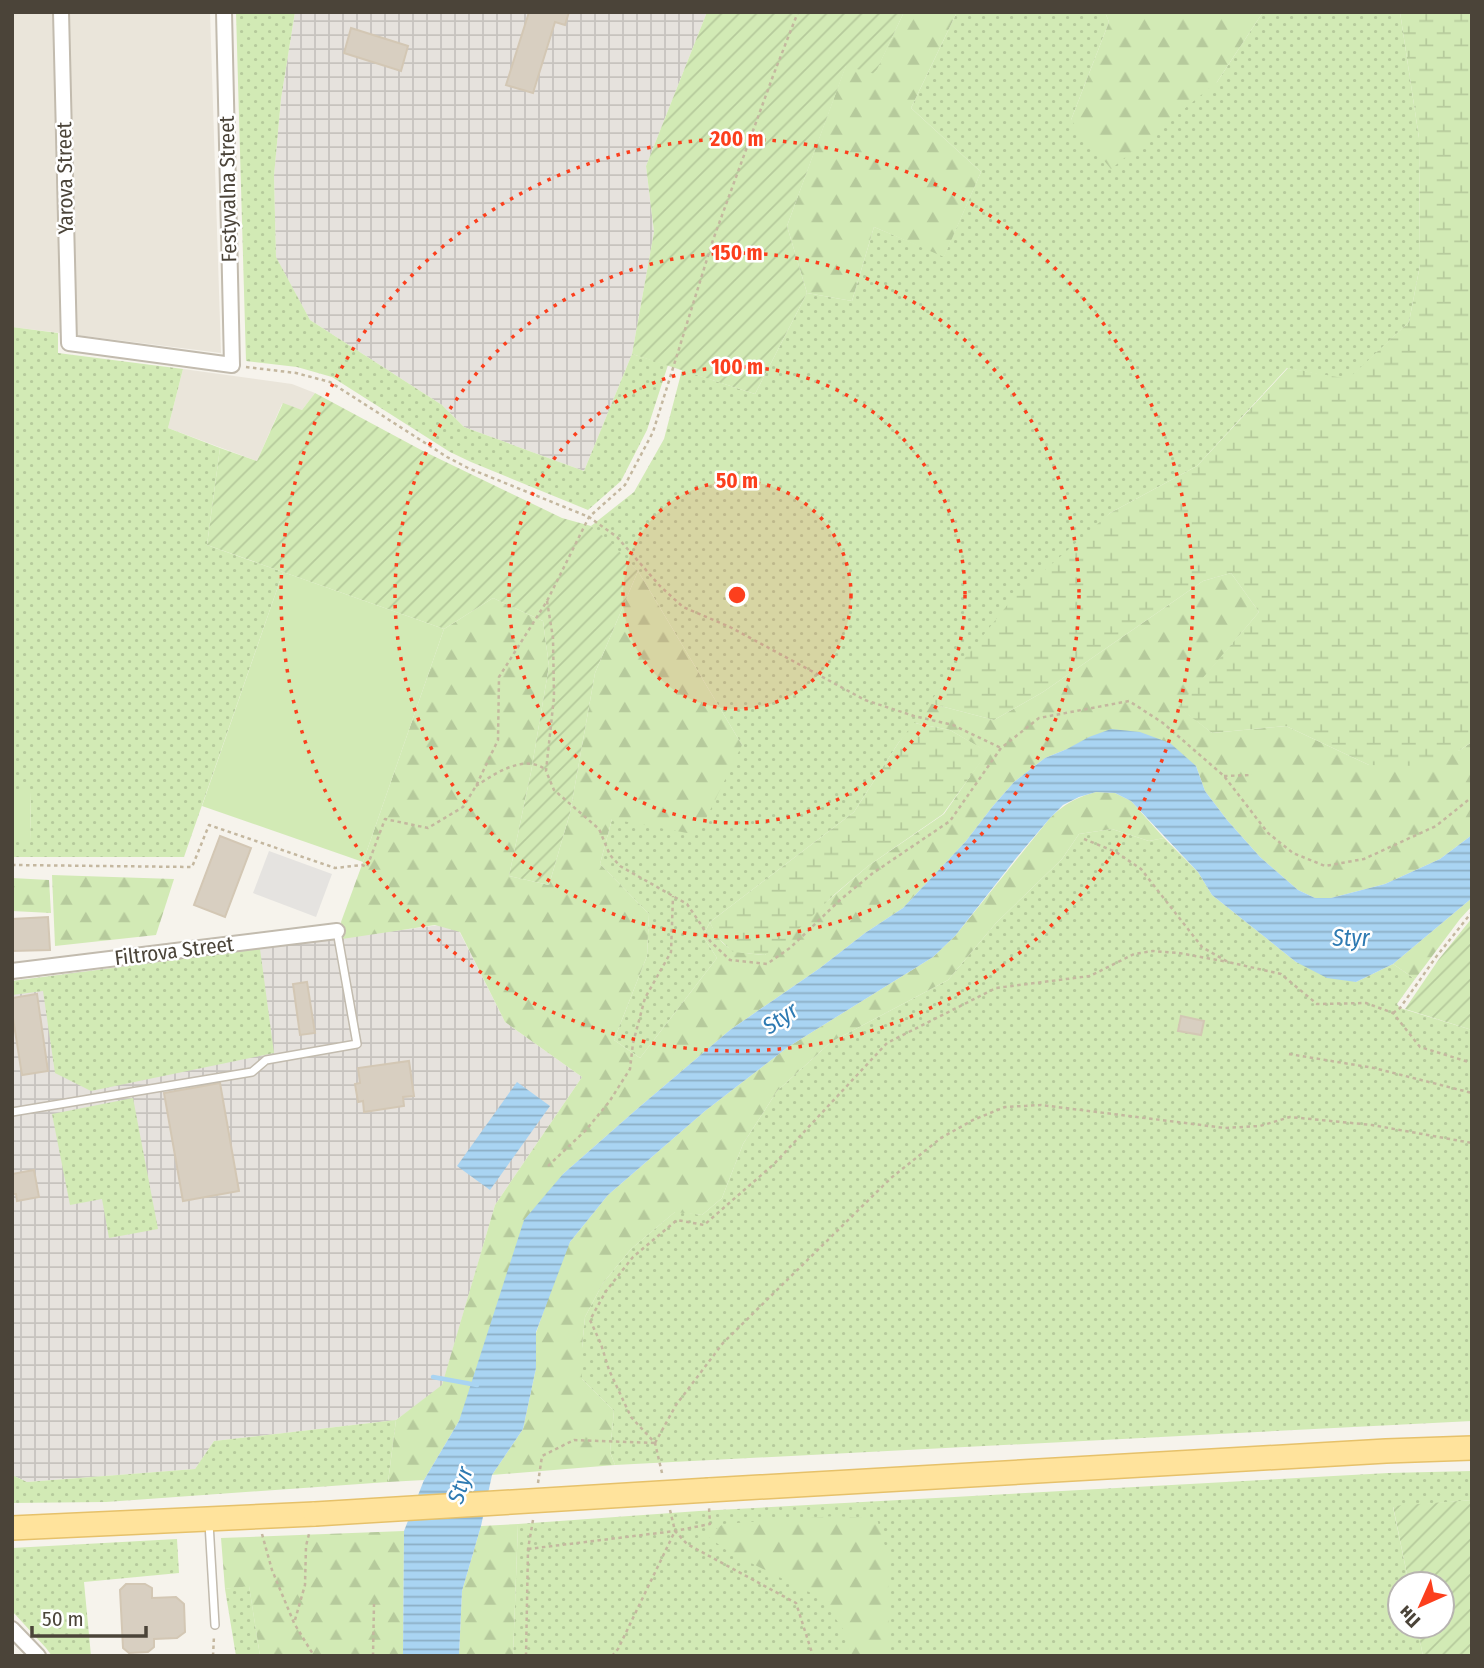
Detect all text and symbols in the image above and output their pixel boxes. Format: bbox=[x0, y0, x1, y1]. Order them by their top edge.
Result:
street label: Festyvalna Street bbox=[214, 115, 242, 263]
street label: Yarova Street bbox=[51, 121, 79, 235]
text: 200 m bbox=[709, 126, 764, 152]
text: 150 m bbox=[711, 240, 763, 266]
text: 100 m bbox=[711, 354, 763, 380]
text: 50 m bbox=[716, 468, 758, 494]
centre of rings bbox=[725, 583, 749, 607]
water label: Styr bbox=[1332, 924, 1370, 952]
street label: Filtrova Street bbox=[113, 931, 235, 971]
water label: Styr bbox=[756, 995, 804, 1041]
water label: Styr bbox=[441, 1462, 479, 1508]
north arrow bbox=[1386, 1570, 1456, 1640]
scale bar bbox=[32, 1594, 145, 1638]
text: Пн bbox=[1394, 1601, 1425, 1632]
text: 50 m bbox=[42, 1606, 84, 1632]

